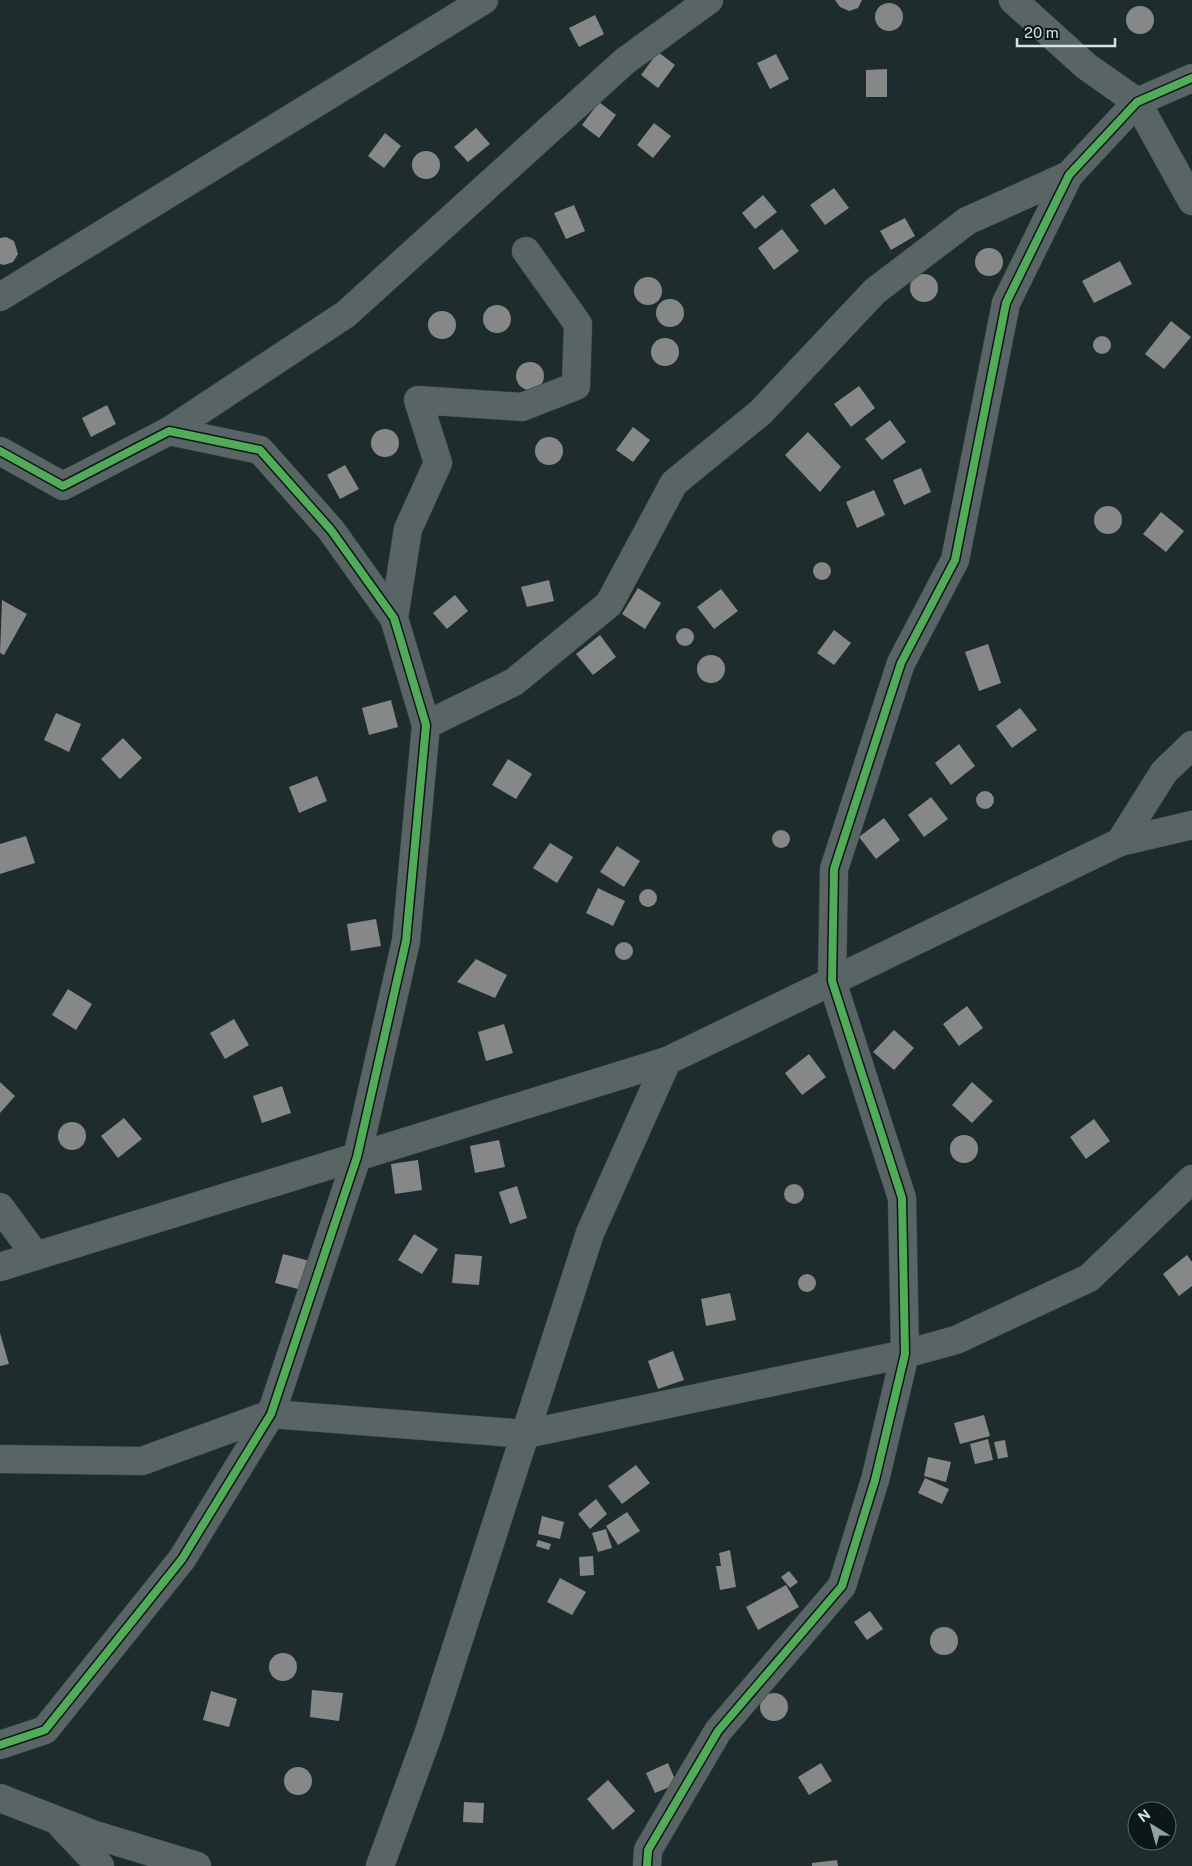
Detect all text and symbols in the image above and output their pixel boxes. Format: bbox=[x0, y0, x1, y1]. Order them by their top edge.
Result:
scale bar bbox=[1017, 15, 1114, 47]
text: 20 m bbox=[1024, 24, 1059, 41]
north arrow bbox=[1127, 1801, 1177, 1851]
text: N bbox=[1135, 1806, 1153, 1825]

